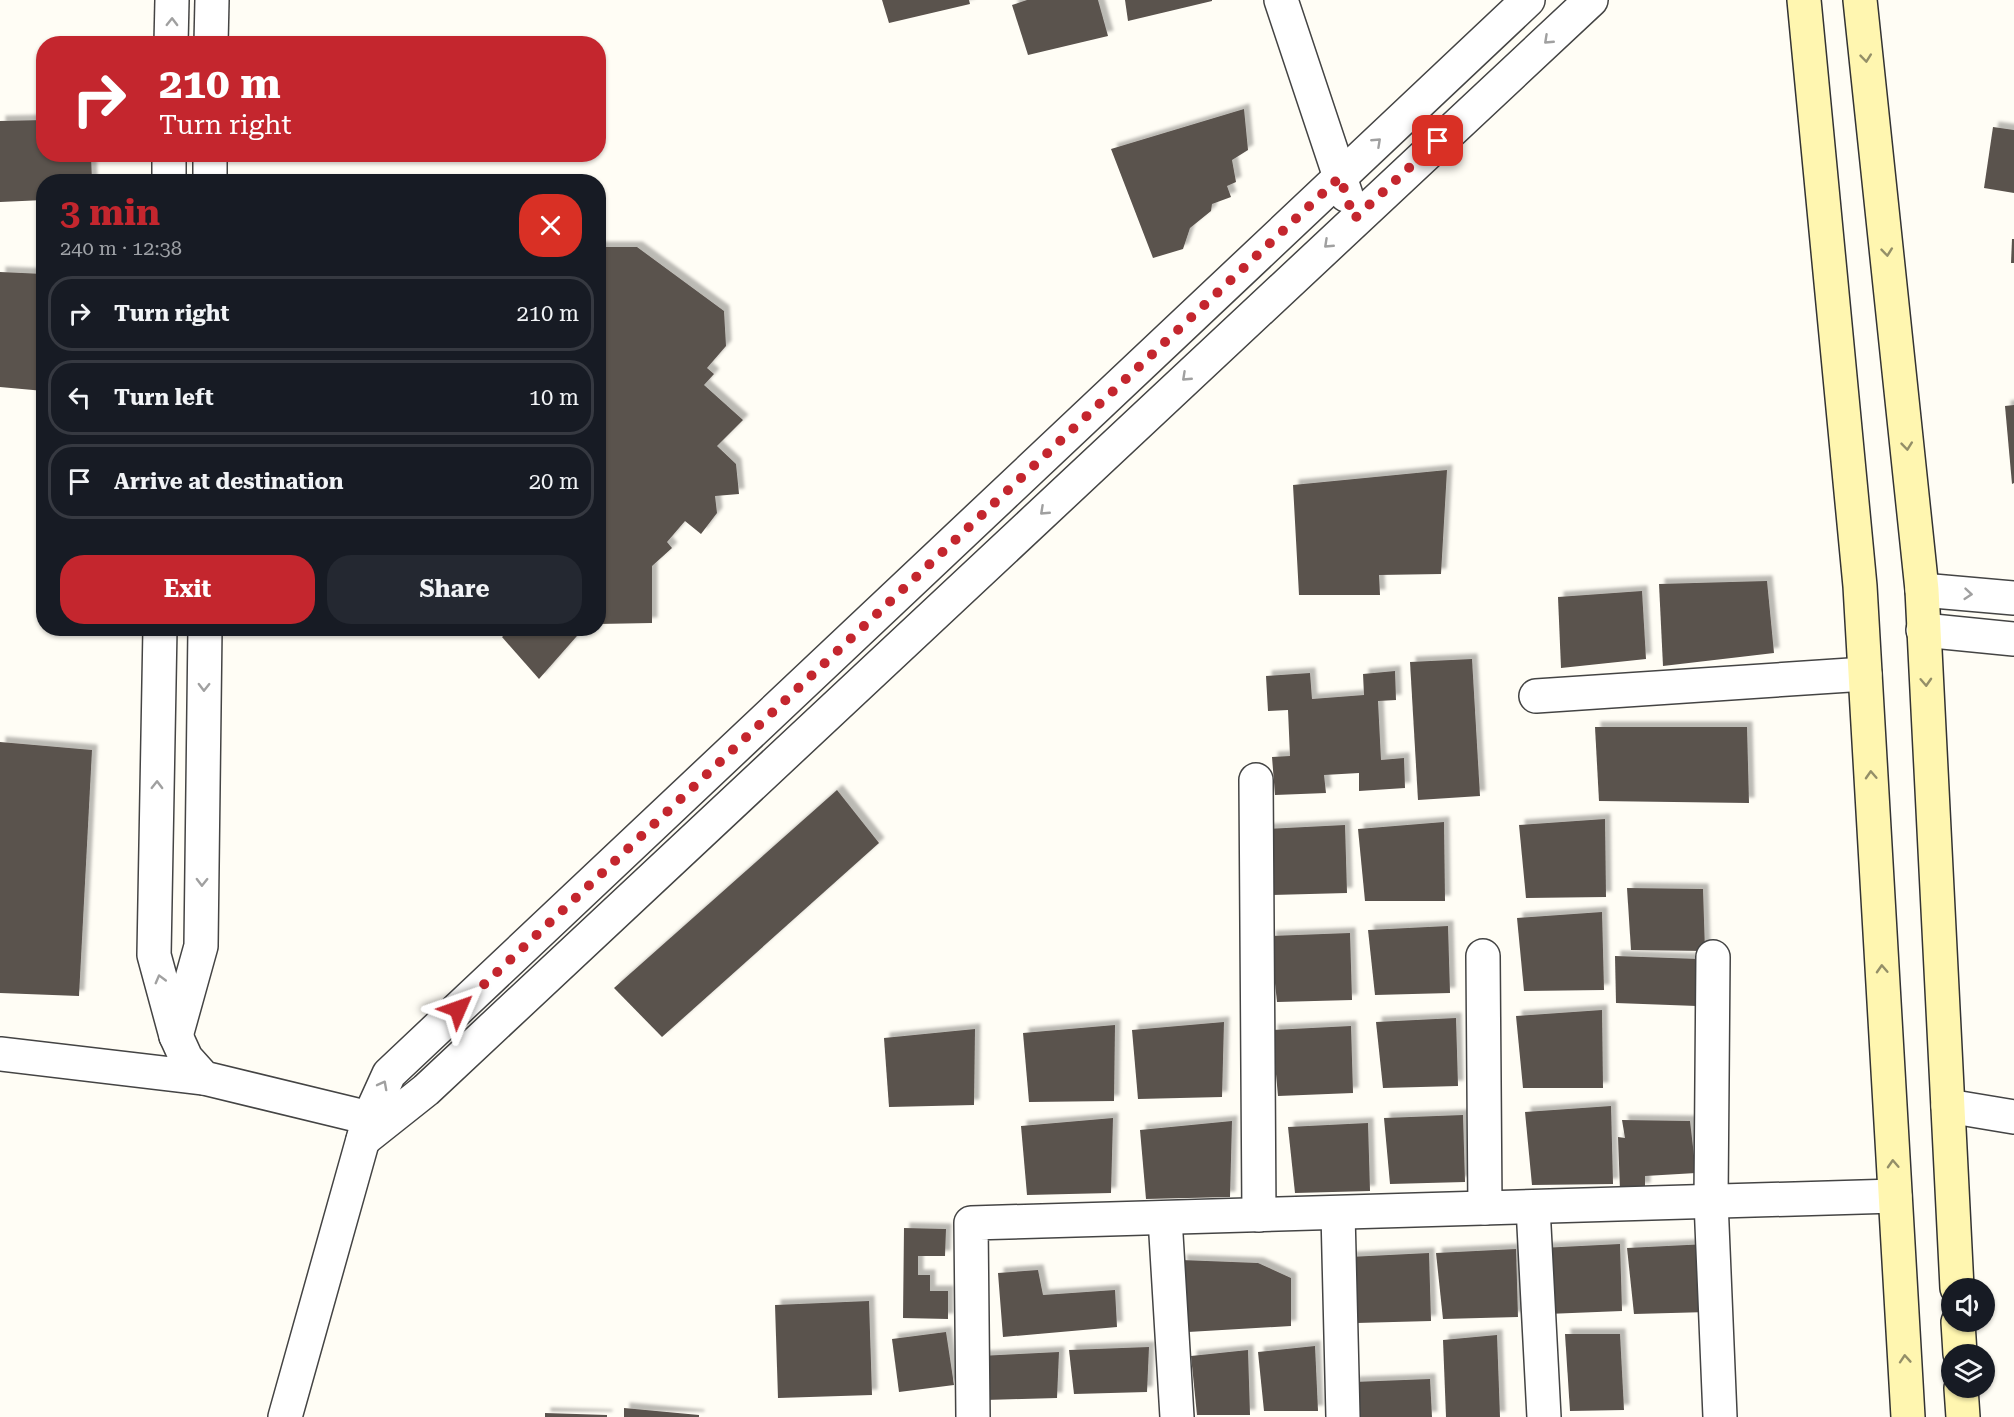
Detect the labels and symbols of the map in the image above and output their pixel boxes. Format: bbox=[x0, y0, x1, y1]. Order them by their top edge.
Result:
one-way arrow bbox=[166, 17, 178, 26]
one-way arrow bbox=[1544, 33, 1555, 44]
one-way arrow bbox=[1859, 54, 1872, 63]
pin bbox=[1412, 115, 1463, 166]
one-way arrow bbox=[1370, 138, 1381, 149]
one-way arrow bbox=[1324, 237, 1335, 248]
one-way arrow bbox=[1880, 248, 1893, 257]
one-way arrow bbox=[1182, 370, 1193, 381]
one-way arrow bbox=[1900, 441, 1913, 451]
one-way arrow bbox=[1040, 504, 1051, 515]
one-way arrow bbox=[1964, 587, 1973, 600]
one-way arrow bbox=[1920, 678, 1933, 687]
one-way arrow bbox=[198, 682, 210, 691]
one-way arrow bbox=[1865, 770, 1878, 779]
one-way arrow bbox=[151, 781, 163, 790]
one-way arrow bbox=[196, 877, 208, 886]
one-way arrow bbox=[1875, 965, 1888, 974]
one-way arrow bbox=[155, 974, 168, 984]
position arrow bbox=[426, 977, 490, 1041]
one-way arrow bbox=[376, 1081, 387, 1092]
one-way arrow bbox=[1886, 1159, 1899, 1168]
one-way arrow bbox=[1898, 1354, 1911, 1363]

